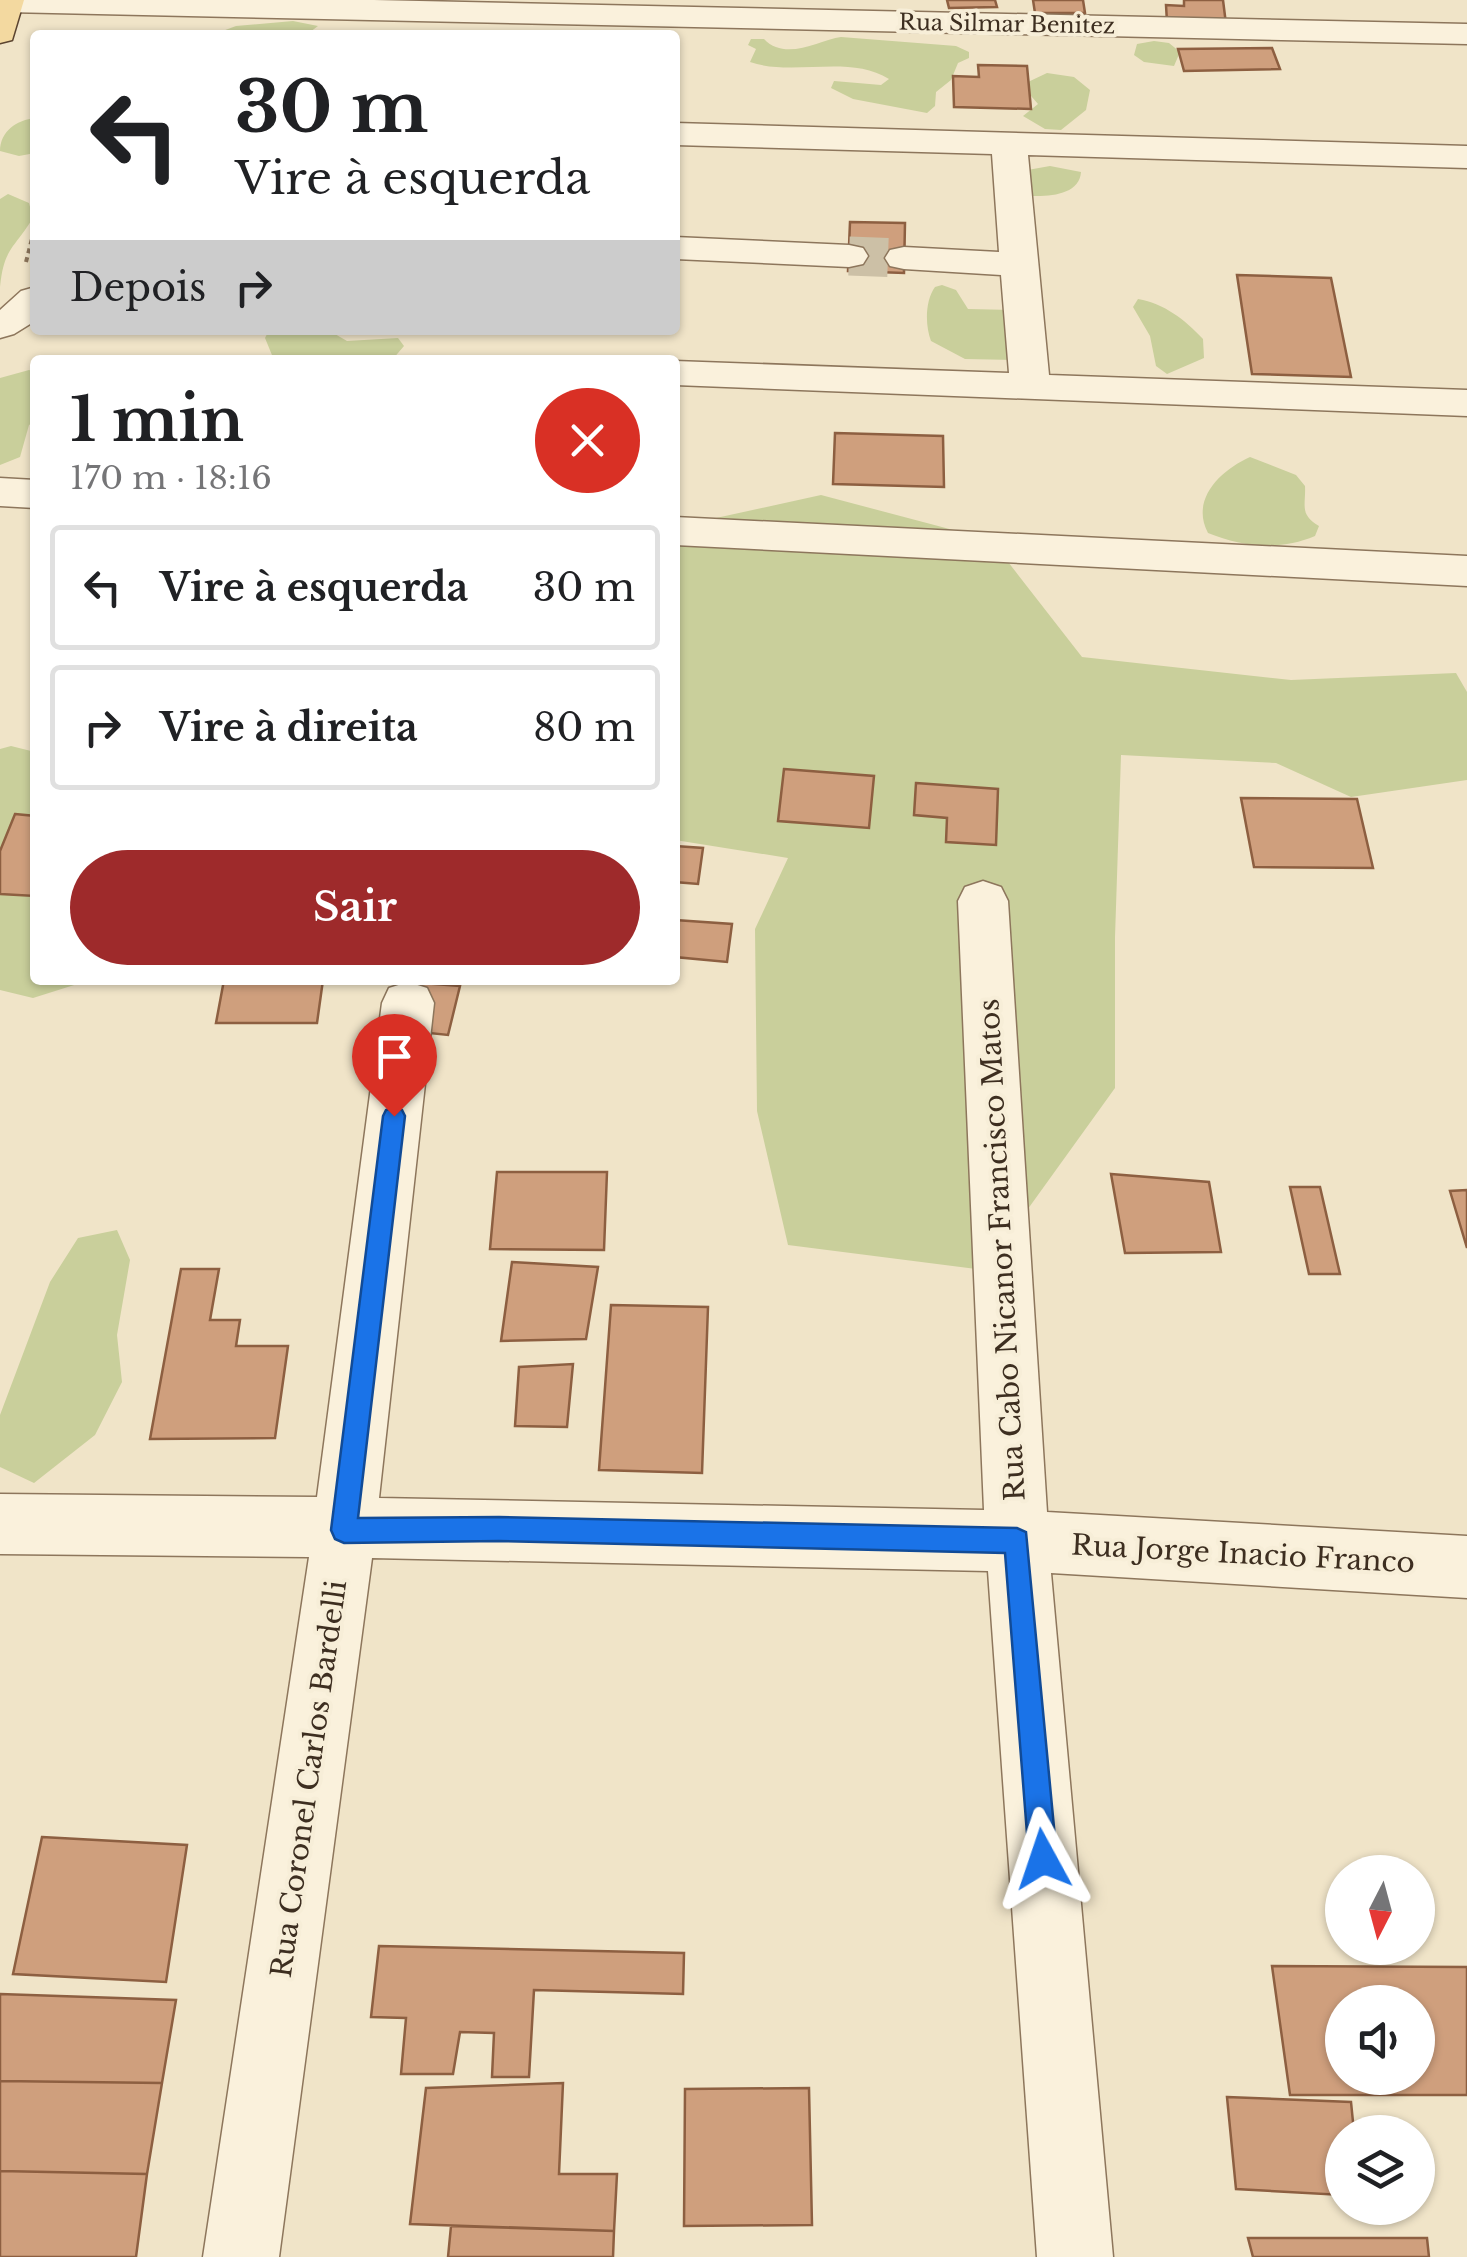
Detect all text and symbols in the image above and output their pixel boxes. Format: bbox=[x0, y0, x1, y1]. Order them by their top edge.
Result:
street label: Rua Silmar Benitez bbox=[899, 9, 1115, 39]
text: 30 m bbox=[235, 64, 428, 151]
icon: left bbox=[70, 70, 200, 200]
text: Vire à esquerda bbox=[235, 150, 590, 206]
icon: right bbox=[226, 260, 281, 315]
text: Depois bbox=[70, 264, 206, 311]
text: 1 min bbox=[70, 383, 244, 457]
button: close bbox=[535, 388, 640, 493]
text: 170 m · 18:16 bbox=[70, 458, 272, 498]
icon: left bbox=[75, 560, 130, 615]
text: Vire à esquerda bbox=[160, 564, 468, 611]
text: 30 m bbox=[533, 564, 635, 611]
icon: right bbox=[75, 700, 130, 755]
text: Vire à direita bbox=[160, 704, 418, 751]
text: 80 m bbox=[533, 704, 635, 751]
button: Sair bbox=[70, 850, 640, 965]
street label: Rua Cabo Nicanor Francisco Matos bbox=[971, 998, 1033, 1502]
pin bbox=[352, 1014, 437, 1117]
icon: arrive bbox=[367, 1029, 422, 1084]
street label: Rua Jorge Inacio Franco bbox=[1070, 1528, 1416, 1580]
street label: Rua Coronel Carlos Bardelli bbox=[264, 1578, 354, 1980]
position arrow bbox=[991, 1807, 1095, 1911]
north arrow bbox=[1325, 1855, 1435, 1965]
map controls bbox=[1325, 1855, 1435, 2225]
button: sound bbox=[1325, 1985, 1435, 2095]
button: layers bbox=[1325, 2115, 1435, 2225]

